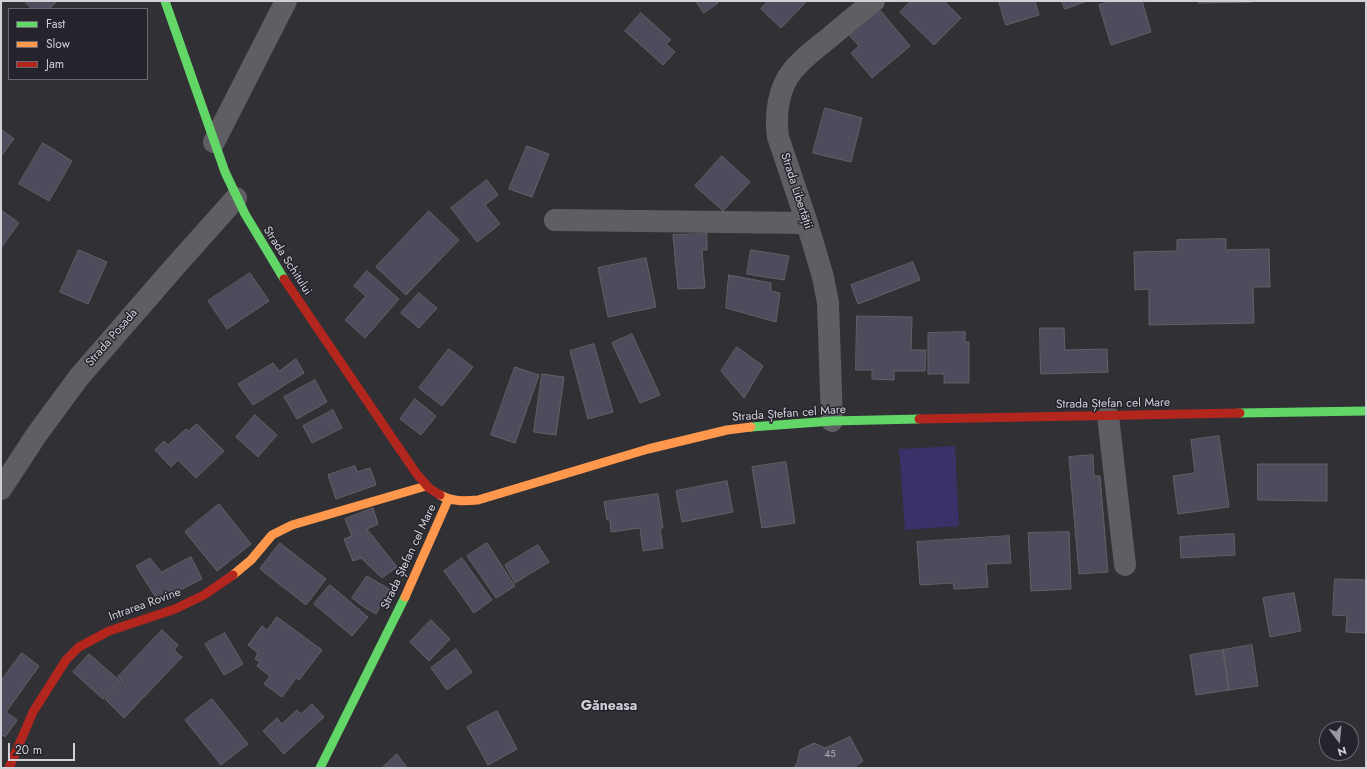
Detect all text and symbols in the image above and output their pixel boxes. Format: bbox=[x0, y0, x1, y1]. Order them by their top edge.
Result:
legend bbox=[8, 8, 148, 80]
text: Fast bbox=[46, 15, 65, 33]
text: Slow bbox=[46, 35, 70, 53]
text: Jam bbox=[46, 55, 64, 73]
street label: Strada Libertății bbox=[777, 151, 815, 231]
street label: Strada Schitului bbox=[260, 224, 314, 298]
street label: Strada Posada bbox=[83, 306, 141, 370]
street label: Strada Ștefan cel Mare bbox=[1056, 396, 1170, 412]
street label: Strada Ștefan cel Mare bbox=[732, 403, 846, 425]
street label: Strada Ștefan cel Mare bbox=[378, 502, 440, 612]
street label: Intrarea Rovine bbox=[107, 585, 183, 625]
district label: Găneasa bbox=[581, 699, 637, 715]
north arrow bbox=[1319, 721, 1359, 761]
scale bar bbox=[10, 735, 77, 761]
text: 20 m bbox=[15, 741, 42, 759]
text: N bbox=[1336, 743, 1348, 760]
house number: 45 bbox=[824, 749, 836, 761]

